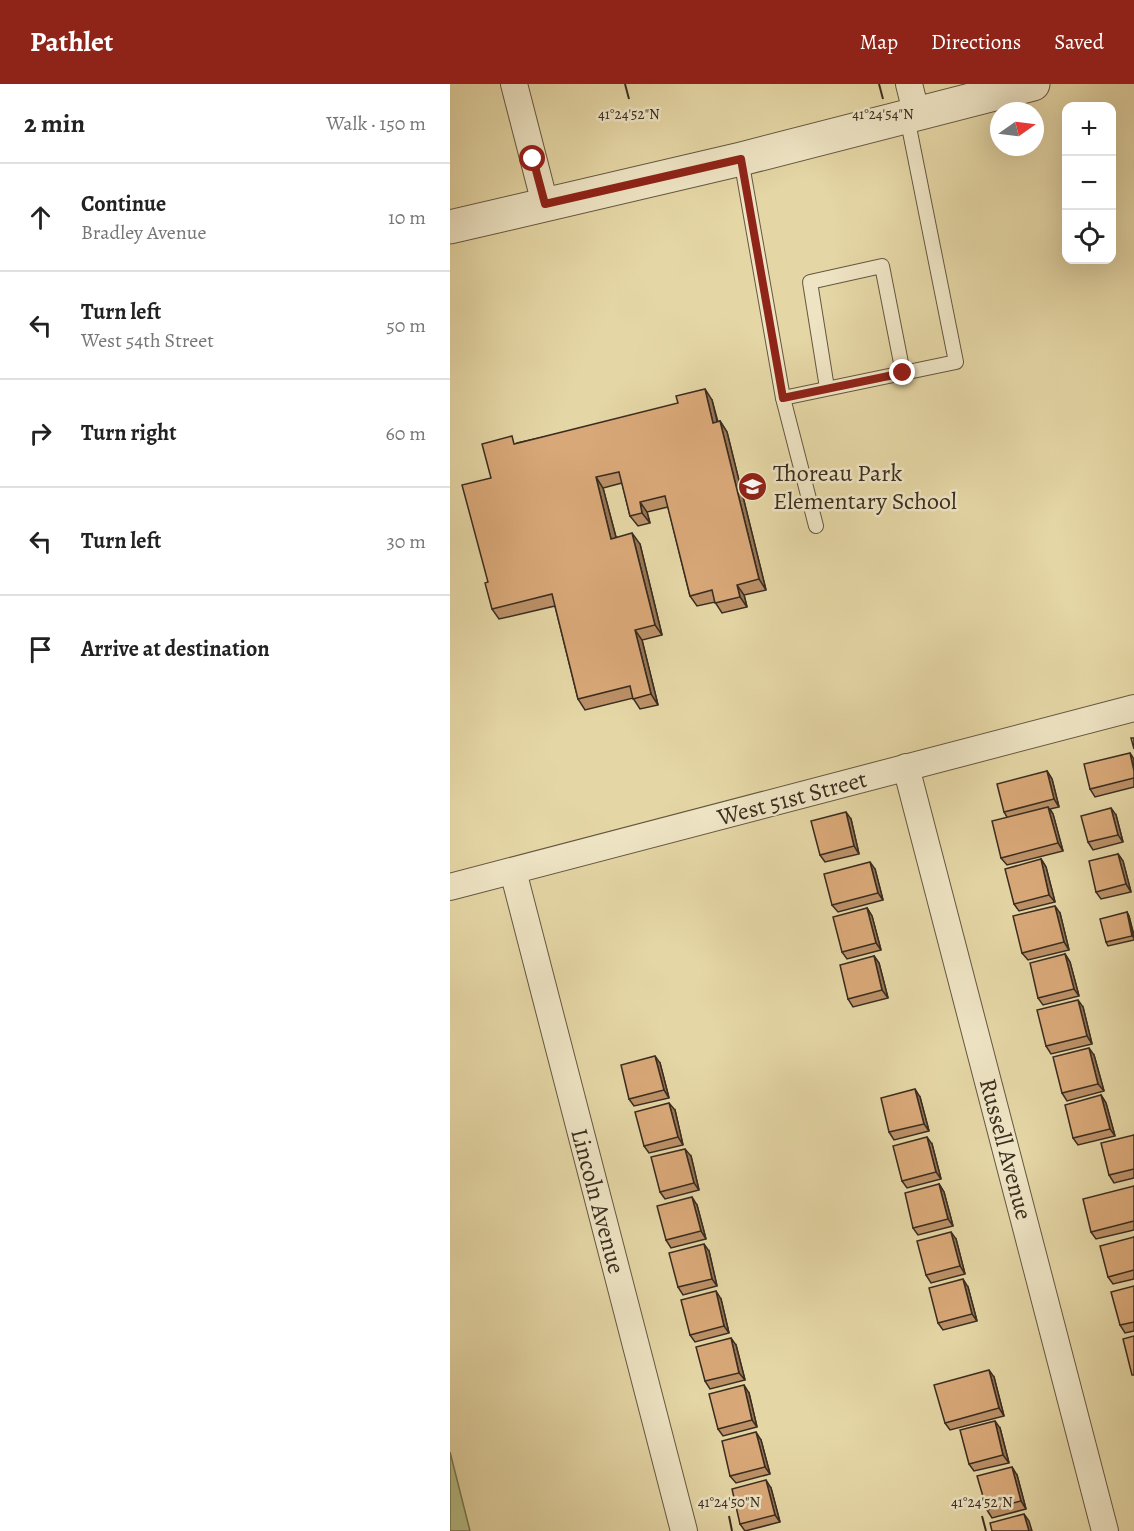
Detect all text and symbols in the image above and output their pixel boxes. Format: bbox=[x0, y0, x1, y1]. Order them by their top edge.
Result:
text: Pathlet bbox=[30, 23, 113, 61]
text: Map bbox=[860, 28, 898, 56]
text: Directions bbox=[931, 28, 1021, 56]
text: Saved bbox=[1054, 28, 1104, 56]
north arrow bbox=[990, 102, 1044, 156]
map controls bbox=[1062, 102, 1116, 264]
button: + bbox=[1062, 102, 1116, 156]
text: 41°24'52"N bbox=[598, 104, 660, 124]
text: 41°24'54"N bbox=[852, 104, 914, 124]
text: 2 min bbox=[24, 106, 85, 141]
text: Walk · 150 m bbox=[326, 110, 426, 137]
route start bbox=[519, 145, 545, 171]
button: − bbox=[1062, 156, 1116, 210]
text: Continue bbox=[81, 189, 166, 219]
icon: ahead bbox=[24, 201, 57, 234]
text: 10 m bbox=[388, 204, 426, 231]
button: locate bbox=[1062, 210, 1116, 264]
text: Bradley Avenue bbox=[81, 219, 207, 246]
text: Turn left bbox=[81, 297, 161, 327]
icon: left bbox=[24, 309, 57, 342]
text: 50 m bbox=[386, 312, 426, 339]
text: West 54th Street bbox=[81, 327, 214, 354]
route end bbox=[889, 359, 915, 385]
icon: right bbox=[24, 417, 57, 450]
text: Turn right bbox=[81, 418, 177, 448]
text: 60 m bbox=[386, 420, 426, 447]
place label: Thoreau Park Elementary School bbox=[773, 457, 957, 517]
school or university icon: Thoreau Park Elementary School bbox=[736, 471, 768, 503]
icon: left bbox=[24, 525, 57, 558]
text: Turn left bbox=[81, 526, 161, 556]
text: 30 m bbox=[386, 528, 426, 555]
icon: arrive bbox=[24, 633, 57, 666]
text: Arrive at destination bbox=[81, 634, 270, 664]
street label: West 51st Street bbox=[713, 763, 870, 834]
street label: Russell Avenue bbox=[972, 1075, 1040, 1223]
street label: Lincoln Avenue bbox=[563, 1125, 633, 1277]
text: 41°24'50"N bbox=[698, 1492, 761, 1512]
text: 41°24'52"N bbox=[951, 1492, 1013, 1512]

